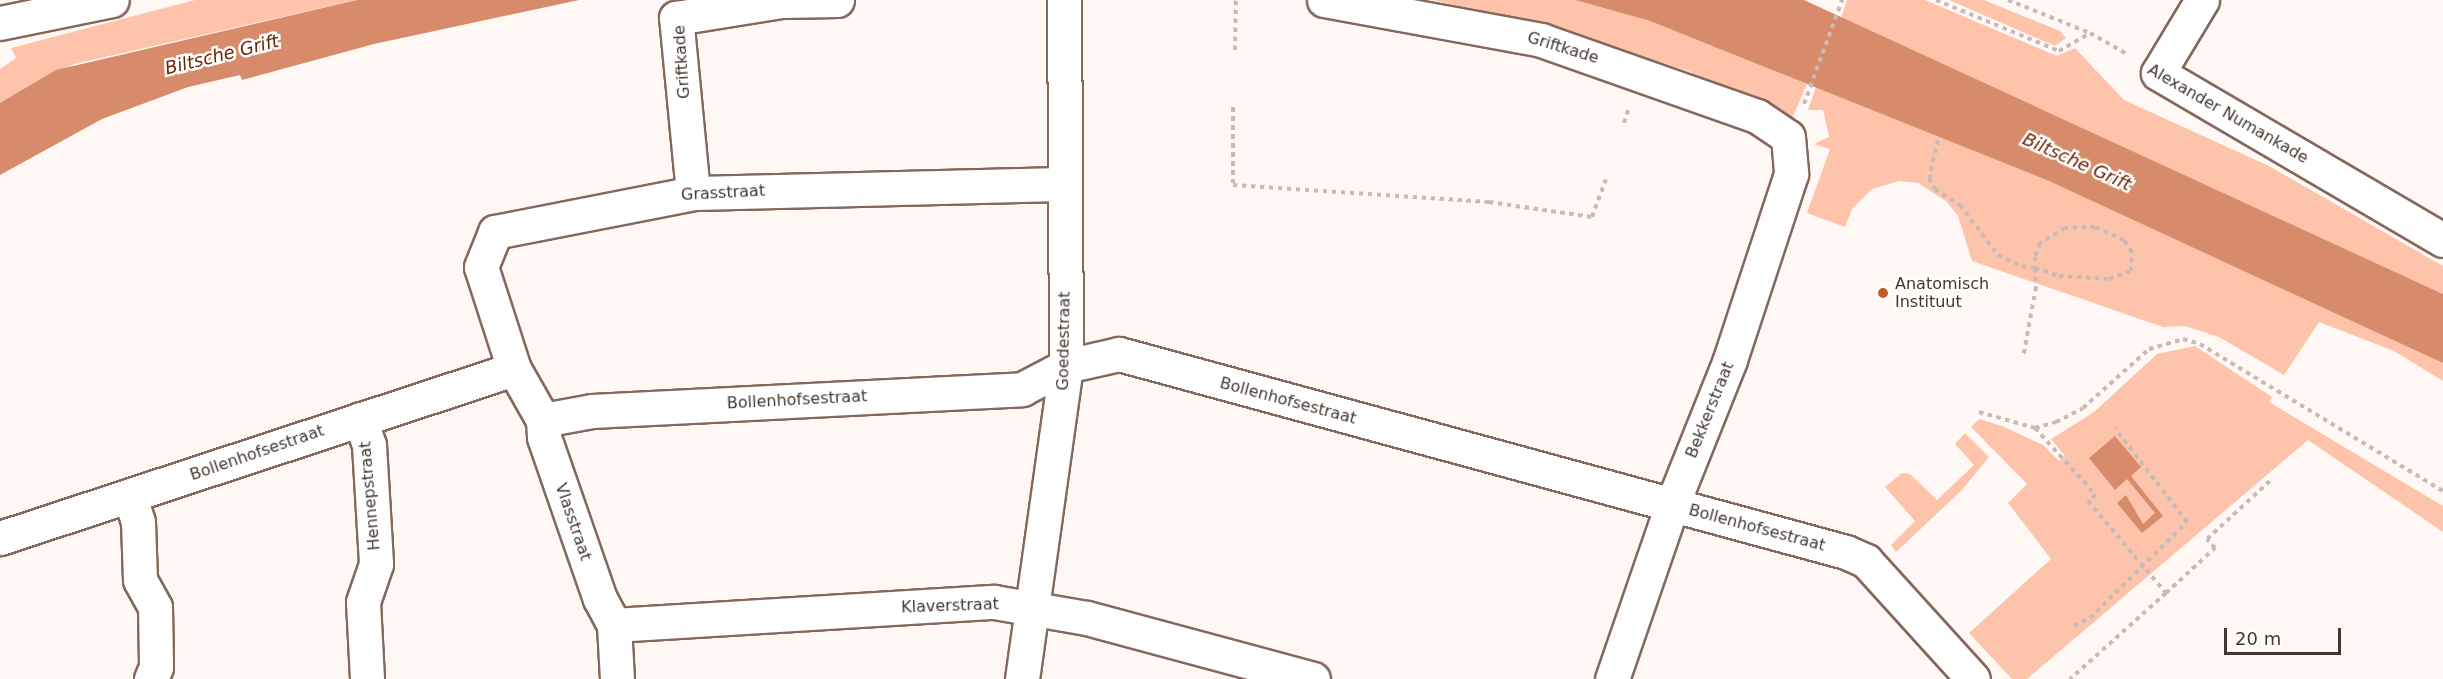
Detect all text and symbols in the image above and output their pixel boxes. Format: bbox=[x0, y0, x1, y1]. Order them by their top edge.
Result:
street label: Griftkade bbox=[670, 25, 694, 99]
street label: Griftkade bbox=[1525, 28, 1601, 68]
water label: Biltsche Grift bbox=[163, 30, 281, 80]
street label: Alexander Numankade bbox=[2144, 60, 2312, 168]
water label: Biltsche Grift bbox=[2019, 128, 2135, 196]
street label: Grasstraat bbox=[680, 181, 766, 205]
place label: Anatomisch Instituut bbox=[1895, 274, 1989, 312]
marker: Anatomisch Instituut bbox=[1876, 286, 1890, 300]
street label: Goedestraat bbox=[1054, 291, 1074, 391]
street label: Bekkerstraat bbox=[1682, 359, 1738, 461]
street label: Bollenhofsestraat bbox=[1218, 374, 1358, 428]
street label: Bollenhofsestraat bbox=[726, 387, 868, 413]
street label: Bollenhofsestraat bbox=[187, 421, 327, 485]
street label: Hennepstraat bbox=[356, 441, 384, 551]
street label: Vlasstraat bbox=[551, 481, 595, 563]
street label: Bollenhofsestraat bbox=[1687, 501, 1827, 555]
street label: Klaverstraat bbox=[901, 595, 999, 617]
scale bar bbox=[2227, 616, 2344, 654]
text: 20 m bbox=[2235, 628, 2281, 649]

